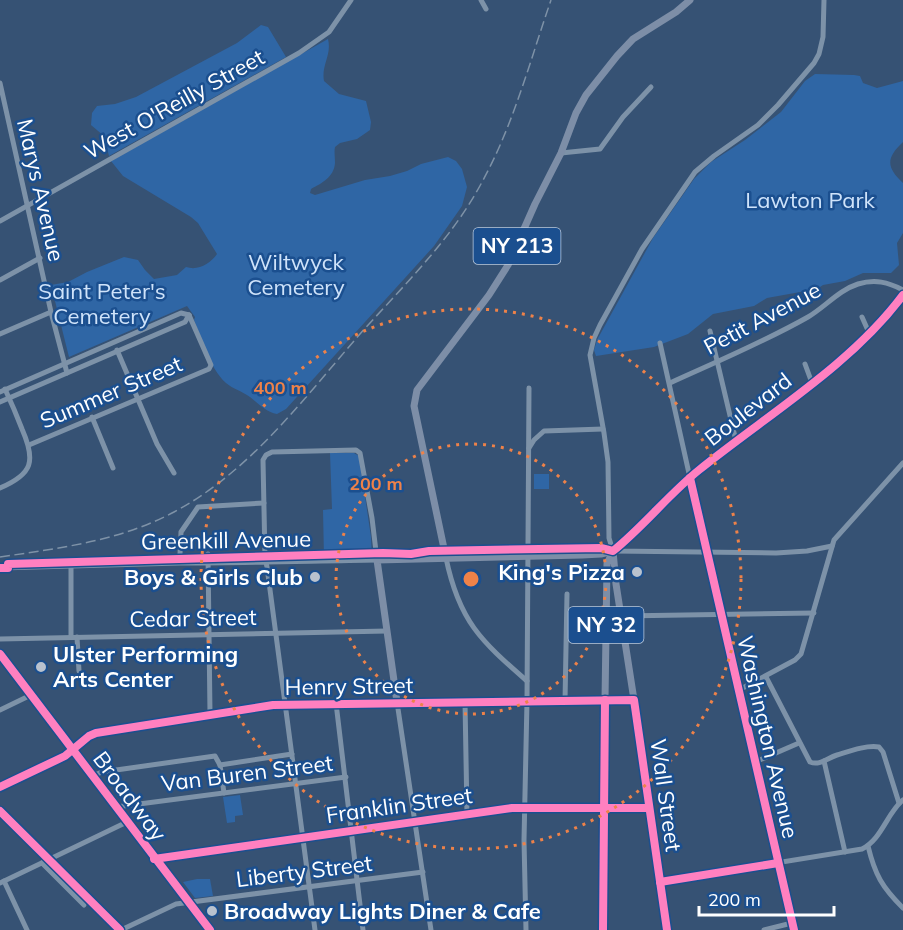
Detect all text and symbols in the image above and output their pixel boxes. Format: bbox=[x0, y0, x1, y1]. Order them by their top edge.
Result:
street label: West O'Reilly Street bbox=[79, 43, 269, 165]
street label: Marys Avenue bbox=[11, 116, 71, 264]
park label: Lawton Park bbox=[745, 186, 875, 214]
road number: NY 213 bbox=[474, 228, 560, 264]
park label: Wiltwyck Cemetery bbox=[247, 248, 345, 301]
street label: Petit Avenue bbox=[699, 275, 825, 361]
park label: Saint Peter's Cemetery bbox=[38, 277, 166, 330]
street label: Summer Street bbox=[36, 349, 186, 435]
street label: Boulevard bbox=[699, 366, 797, 452]
text: 400 m bbox=[253, 376, 307, 399]
text: 200 m bbox=[349, 472, 403, 495]
street label: Greenkill Avenue bbox=[141, 525, 311, 555]
place label: King's Pizza bbox=[498, 558, 625, 586]
place label: Boys & Girls Club bbox=[124, 563, 303, 591]
marker: King's Pizza bbox=[630, 565, 644, 579]
centre of rings bbox=[461, 569, 481, 589]
marker: Boys & Girls Club bbox=[308, 570, 322, 584]
street label: Cedar Street bbox=[129, 603, 257, 633]
road number: NY 32 bbox=[568, 607, 644, 643]
street label: Washington Avenue bbox=[731, 633, 805, 841]
place label: Ulster Performing Arts Center bbox=[53, 640, 238, 693]
marker: Ulster Performing Arts Center bbox=[34, 660, 48, 674]
street label: Henry Street bbox=[284, 671, 414, 701]
street label: Wall Street bbox=[644, 737, 688, 853]
street label: Broadway bbox=[87, 745, 173, 847]
street label: Van Buren Street bbox=[160, 749, 335, 797]
street label: Franklin Street bbox=[324, 781, 474, 829]
street label: Liberty Street bbox=[234, 849, 374, 893]
scale bar bbox=[699, 879, 834, 917]
text: 200 m bbox=[708, 888, 761, 911]
place label: Broadway Lights Diner & Cafe bbox=[224, 897, 541, 925]
marker: Broadway Lights Diner & Cafe bbox=[205, 904, 219, 918]

